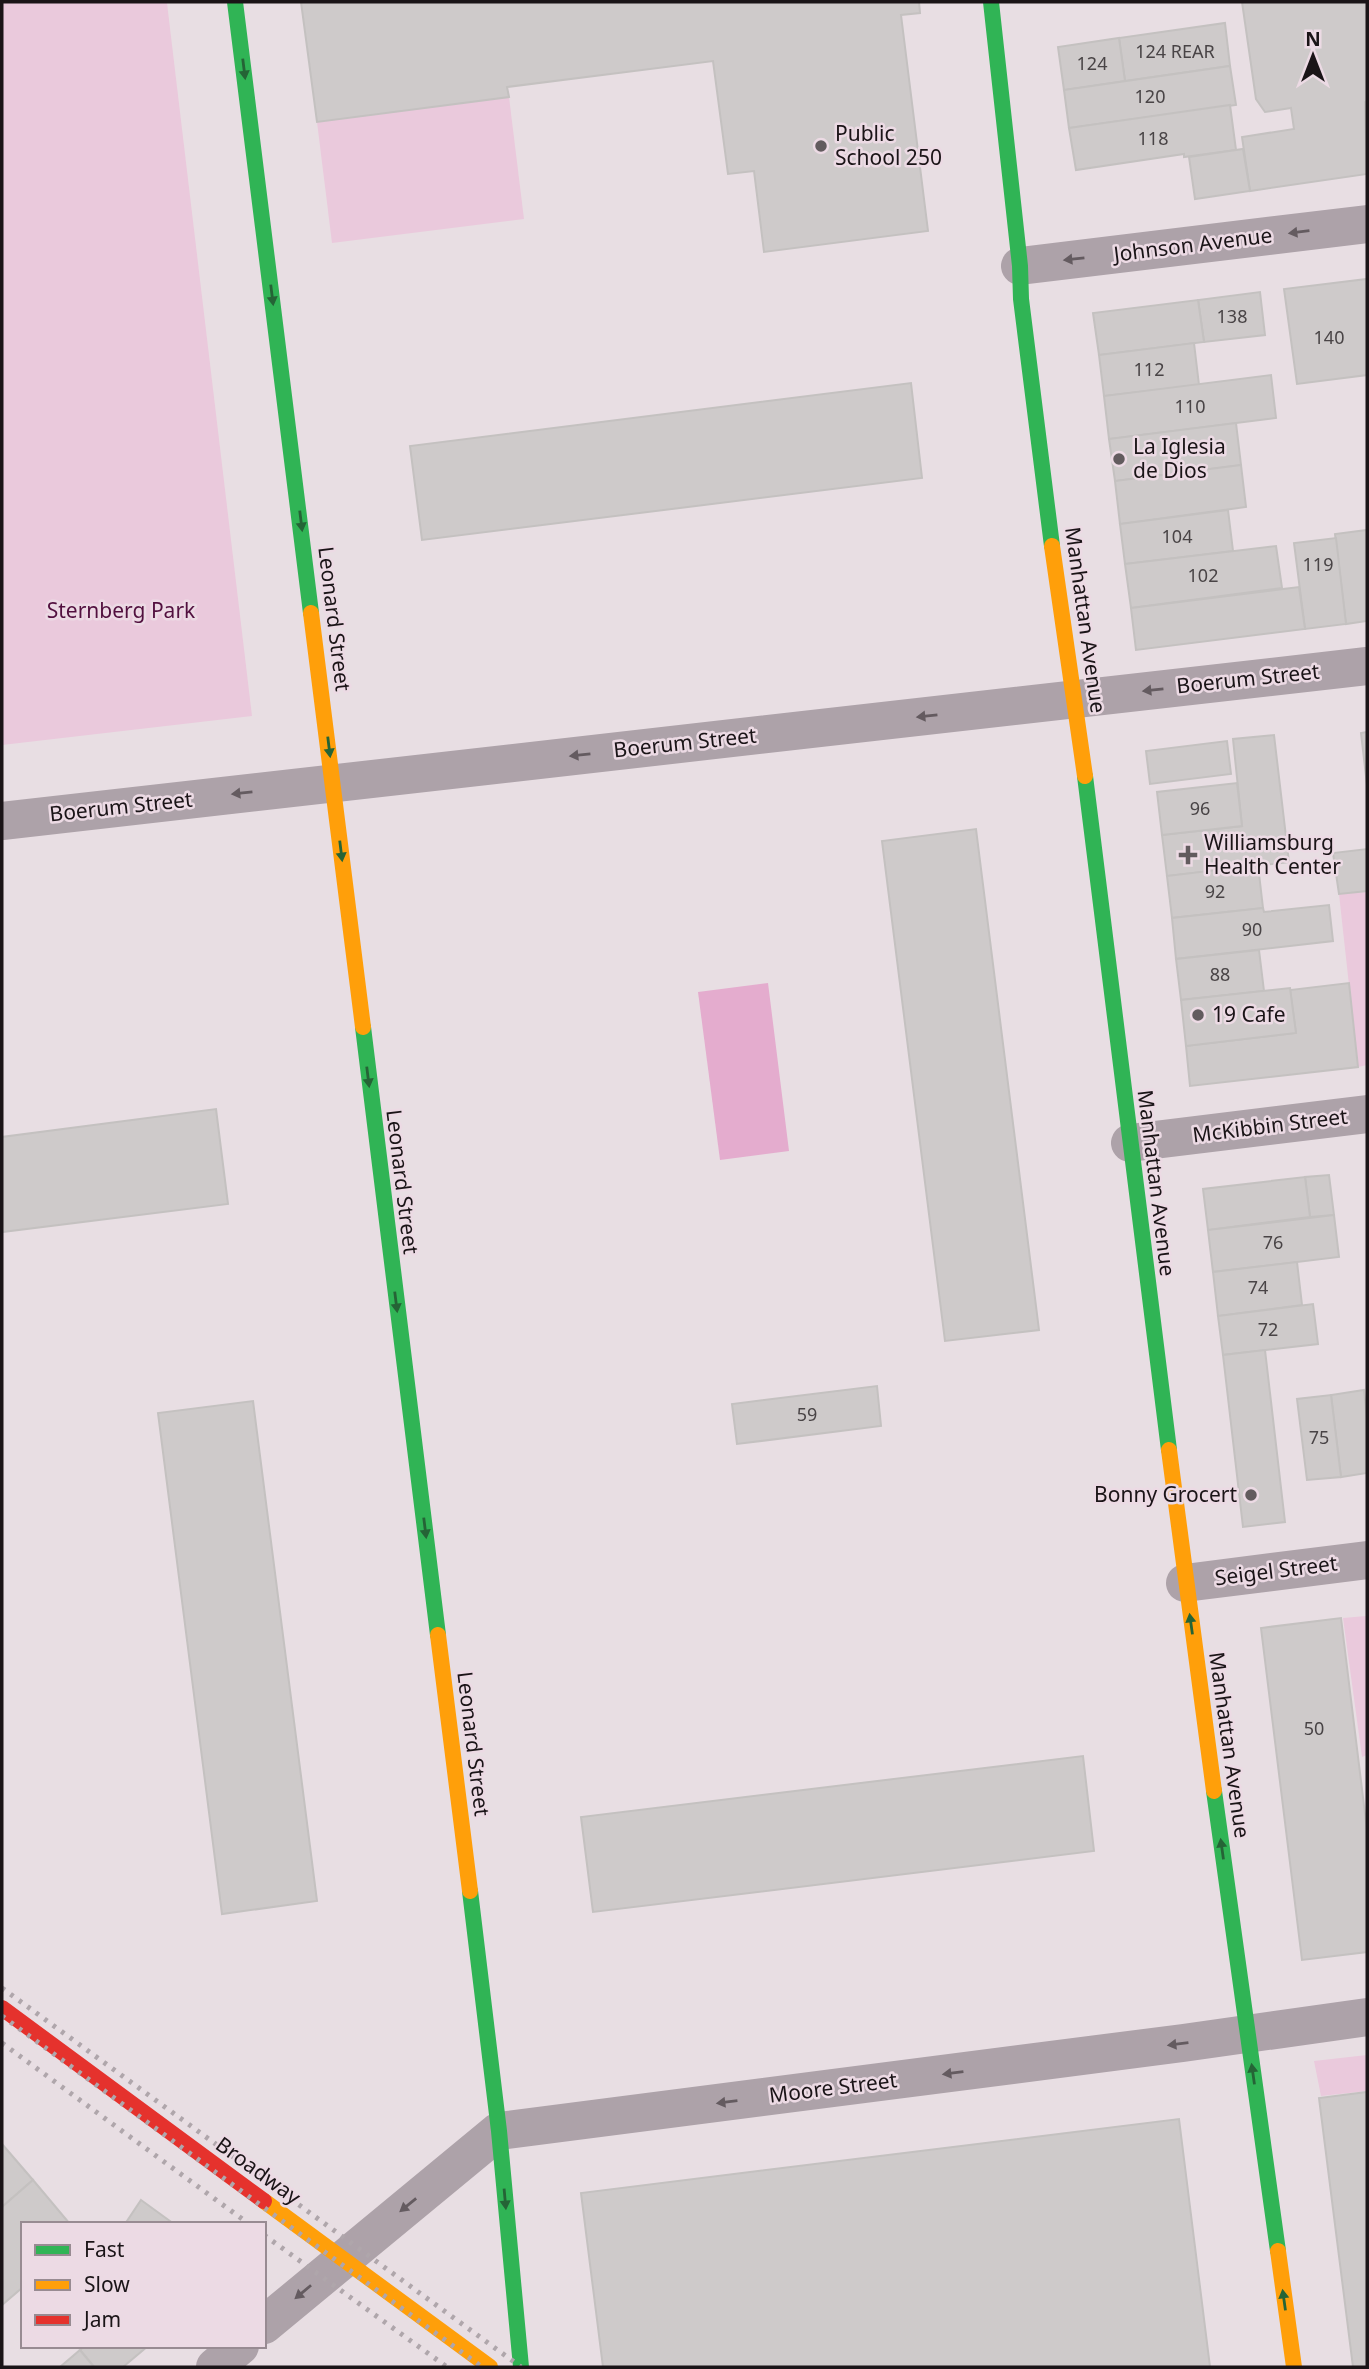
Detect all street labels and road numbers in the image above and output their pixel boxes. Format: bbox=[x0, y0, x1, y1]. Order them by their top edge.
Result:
street label: Johnson Avenue bbox=[1110, 220, 1274, 268]
street label: Manhattan Avenue bbox=[1059, 525, 1113, 715]
street label: Leonard Street bbox=[312, 545, 358, 693]
street label: Boerum Street bbox=[1175, 657, 1321, 699]
street label: Boerum Street bbox=[612, 721, 758, 763]
street label: Boerum Street bbox=[48, 785, 194, 827]
street label: Manhattan Avenue bbox=[1132, 1088, 1182, 1278]
street label: McKibbin Street bbox=[1191, 1102, 1349, 1148]
street label: Leonard Street bbox=[380, 1108, 426, 1256]
street label: Seigel Street bbox=[1213, 1549, 1339, 1591]
street label: Manhattan Avenue bbox=[1203, 1650, 1257, 1840]
street label: Leonard Street bbox=[451, 1670, 497, 1818]
street label: Moore Street bbox=[767, 2065, 899, 2109]
street label: Broadway bbox=[211, 2130, 307, 2211]

